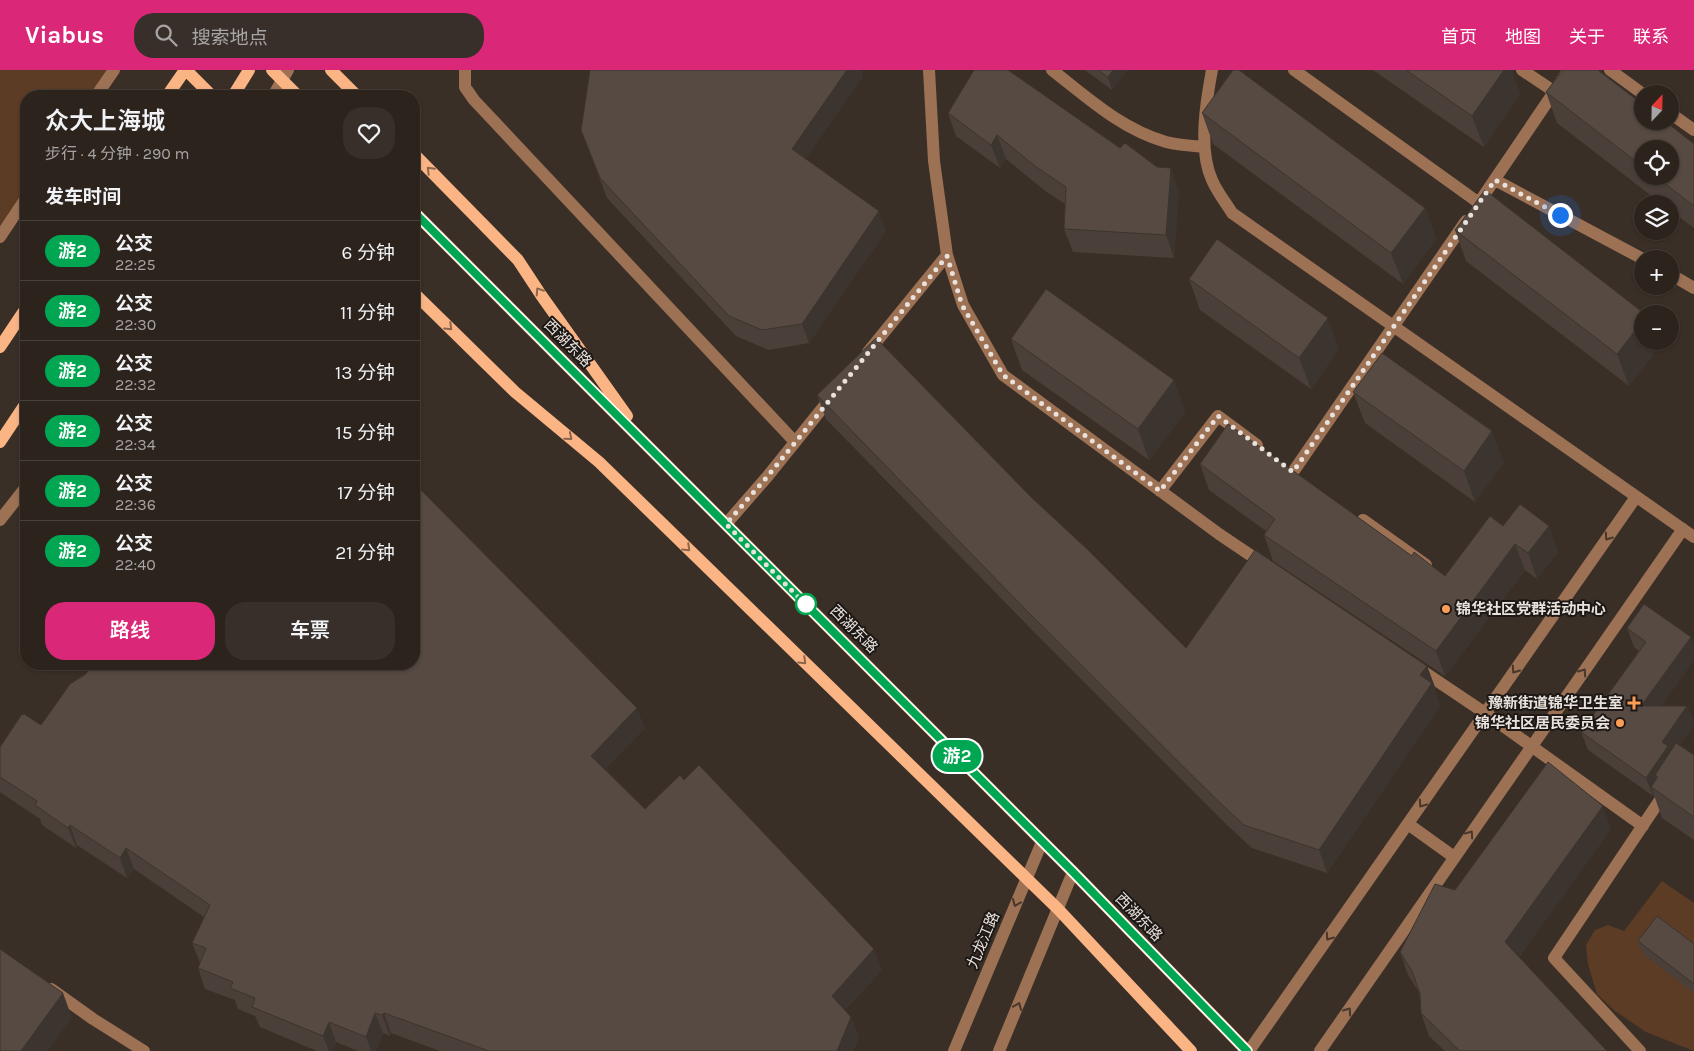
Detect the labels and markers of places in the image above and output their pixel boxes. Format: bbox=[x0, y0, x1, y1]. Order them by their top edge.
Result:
unlabelled marker bbox=[795, 593, 817, 615]
place label: 锦华社区党群活动中心 bbox=[1456, 600, 1606, 618]
marker: 锦华社区党群活动中心 bbox=[1440, 603, 1452, 615]
place label: 豫新街道锦华卫生室 bbox=[1488, 694, 1623, 712]
marker: 豫新街道锦华卫生室 bbox=[1627, 696, 1641, 710]
place label: 锦华社区居民委员会 bbox=[1475, 714, 1610, 732]
marker: 锦华社区居民委员会 bbox=[1614, 717, 1626, 729]

